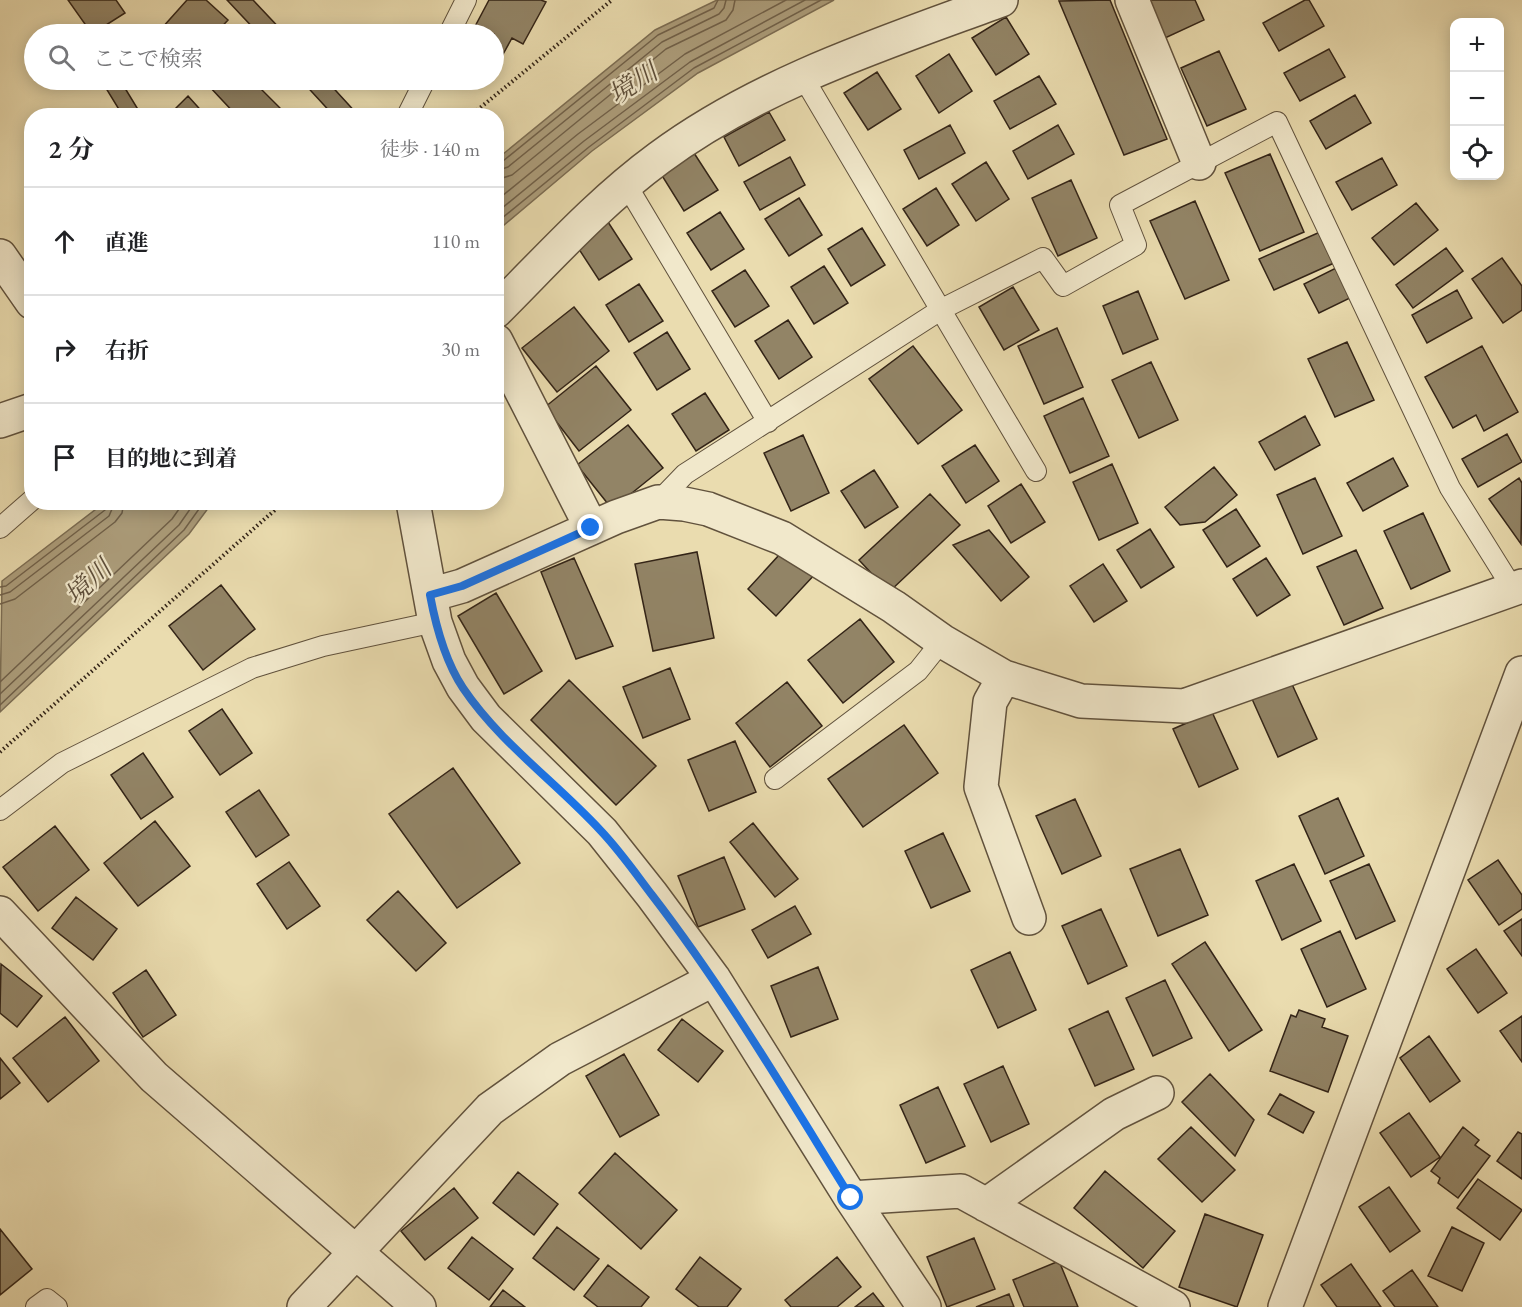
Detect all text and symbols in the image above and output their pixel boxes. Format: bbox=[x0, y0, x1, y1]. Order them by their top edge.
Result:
map controls bbox=[1450, 18, 1504, 180]
button: + bbox=[1450, 18, 1504, 72]
search box bbox=[24, 24, 504, 90]
icon: search bbox=[45, 41, 78, 74]
text: ここで検索 bbox=[93, 44, 203, 73]
water label: 境川 bbox=[602, 53, 667, 111]
button: − bbox=[1450, 72, 1504, 126]
button: locate bbox=[1450, 126, 1504, 180]
text: 2 分 bbox=[48, 132, 94, 166]
text: 徒歩 · 140 m bbox=[380, 136, 480, 162]
icon: ahead bbox=[48, 225, 81, 258]
text: 直進 bbox=[105, 228, 149, 257]
text: 110 m bbox=[432, 228, 480, 254]
icon: right bbox=[48, 333, 81, 366]
text: 右折 bbox=[105, 336, 149, 365]
text: 30 m bbox=[441, 336, 480, 362]
icon: arrive bbox=[48, 441, 81, 474]
text: 目的地に到着 bbox=[105, 444, 237, 473]
route end bbox=[577, 514, 603, 540]
water label: 境川 bbox=[57, 550, 121, 612]
route start bbox=[837, 1184, 863, 1210]

